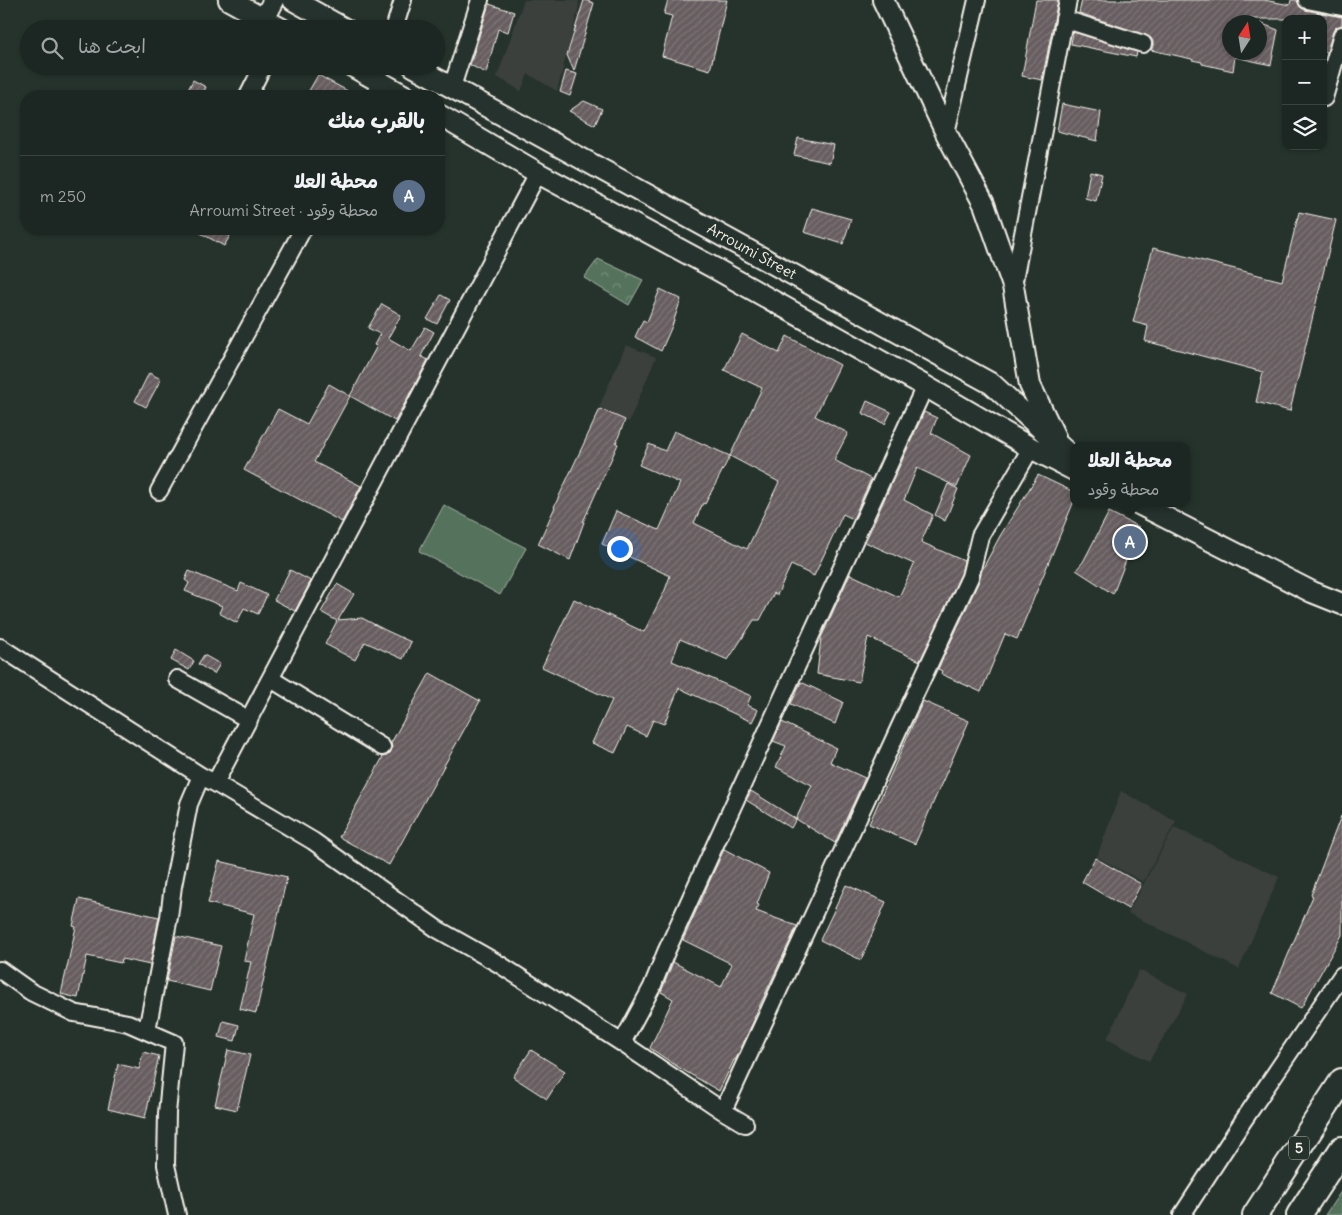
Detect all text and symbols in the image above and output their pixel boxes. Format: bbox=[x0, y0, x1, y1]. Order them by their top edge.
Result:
north arrow bbox=[1222, 15, 1267, 60]
map controls bbox=[1282, 15, 1327, 150]
button: + bbox=[1282, 15, 1327, 60]
search box bbox=[20, 20, 445, 75]
icon: search bbox=[38, 34, 66, 62]
text: ابحث هنا bbox=[78, 34, 146, 58]
button: − bbox=[1282, 60, 1327, 105]
button: layers bbox=[1282, 105, 1327, 150]
text: بالقرب منك bbox=[328, 107, 425, 134]
text: محطة العلا bbox=[294, 169, 378, 193]
text: 250 m bbox=[40, 186, 86, 206]
text: A bbox=[404, 186, 414, 206]
text: محطة وقود · Arroumi Street bbox=[190, 200, 378, 220]
street label: Arroumi Street bbox=[704, 219, 800, 283]
popup bbox=[1070, 442, 1190, 507]
text: محطة العلا bbox=[1088, 448, 1172, 472]
text: محطة وقود bbox=[1088, 479, 1159, 499]
pin: A bbox=[1114, 523, 1146, 561]
your location bbox=[607, 536, 633, 562]
road number: 5 bbox=[1289, 1136, 1309, 1160]

